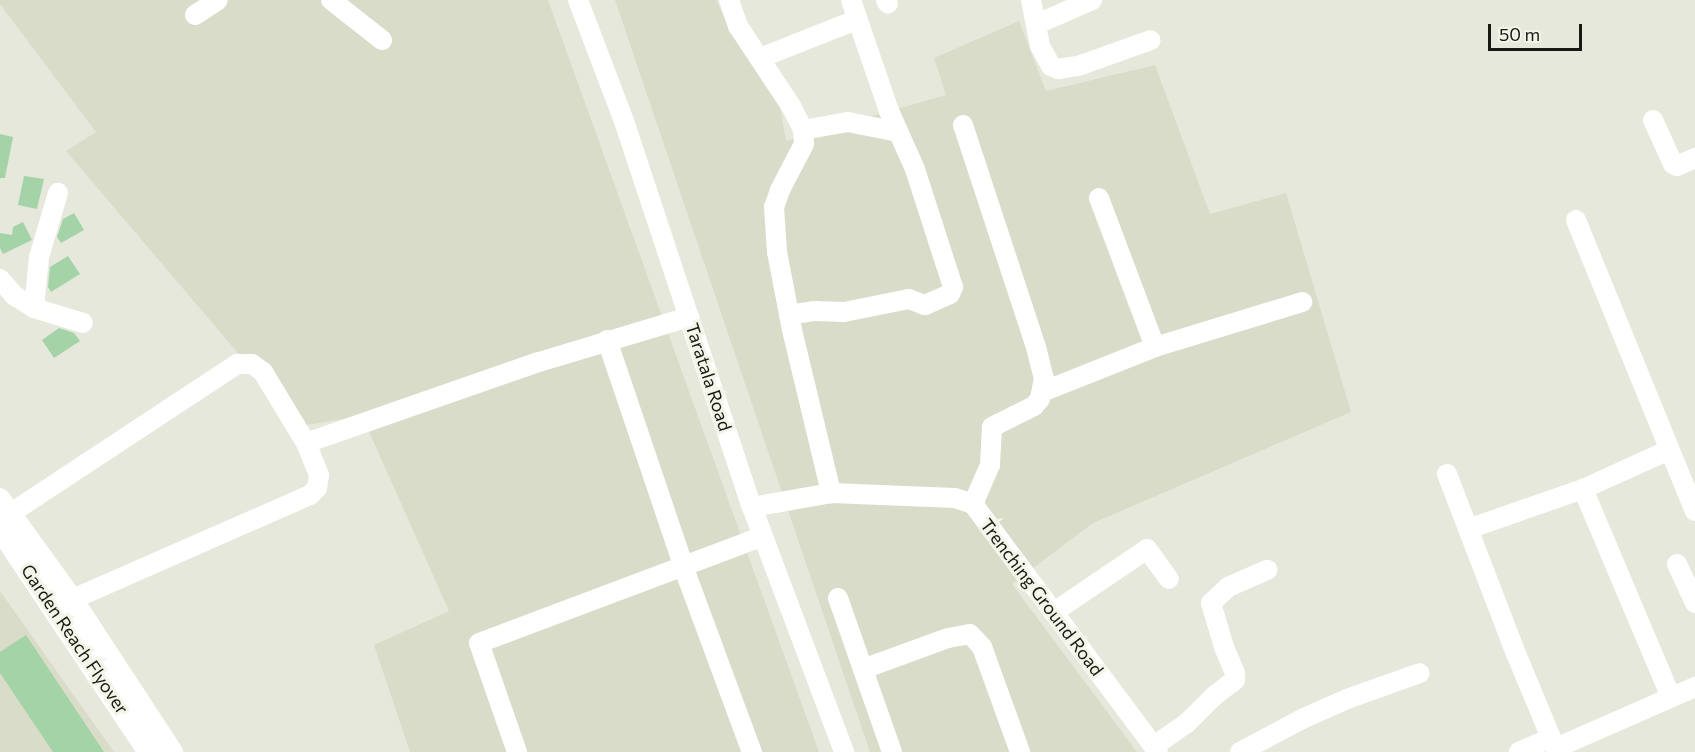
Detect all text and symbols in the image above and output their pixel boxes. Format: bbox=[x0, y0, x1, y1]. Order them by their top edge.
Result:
scale bar bbox=[1491, 12, 1586, 50]
text: 50 m bbox=[1499, 23, 1540, 45]
street label: Taratala Road bbox=[681, 320, 737, 434]
street label: Trenching Ground Road bbox=[976, 514, 1108, 680]
street label: Garden Reach Flyover bbox=[17, 560, 133, 718]

